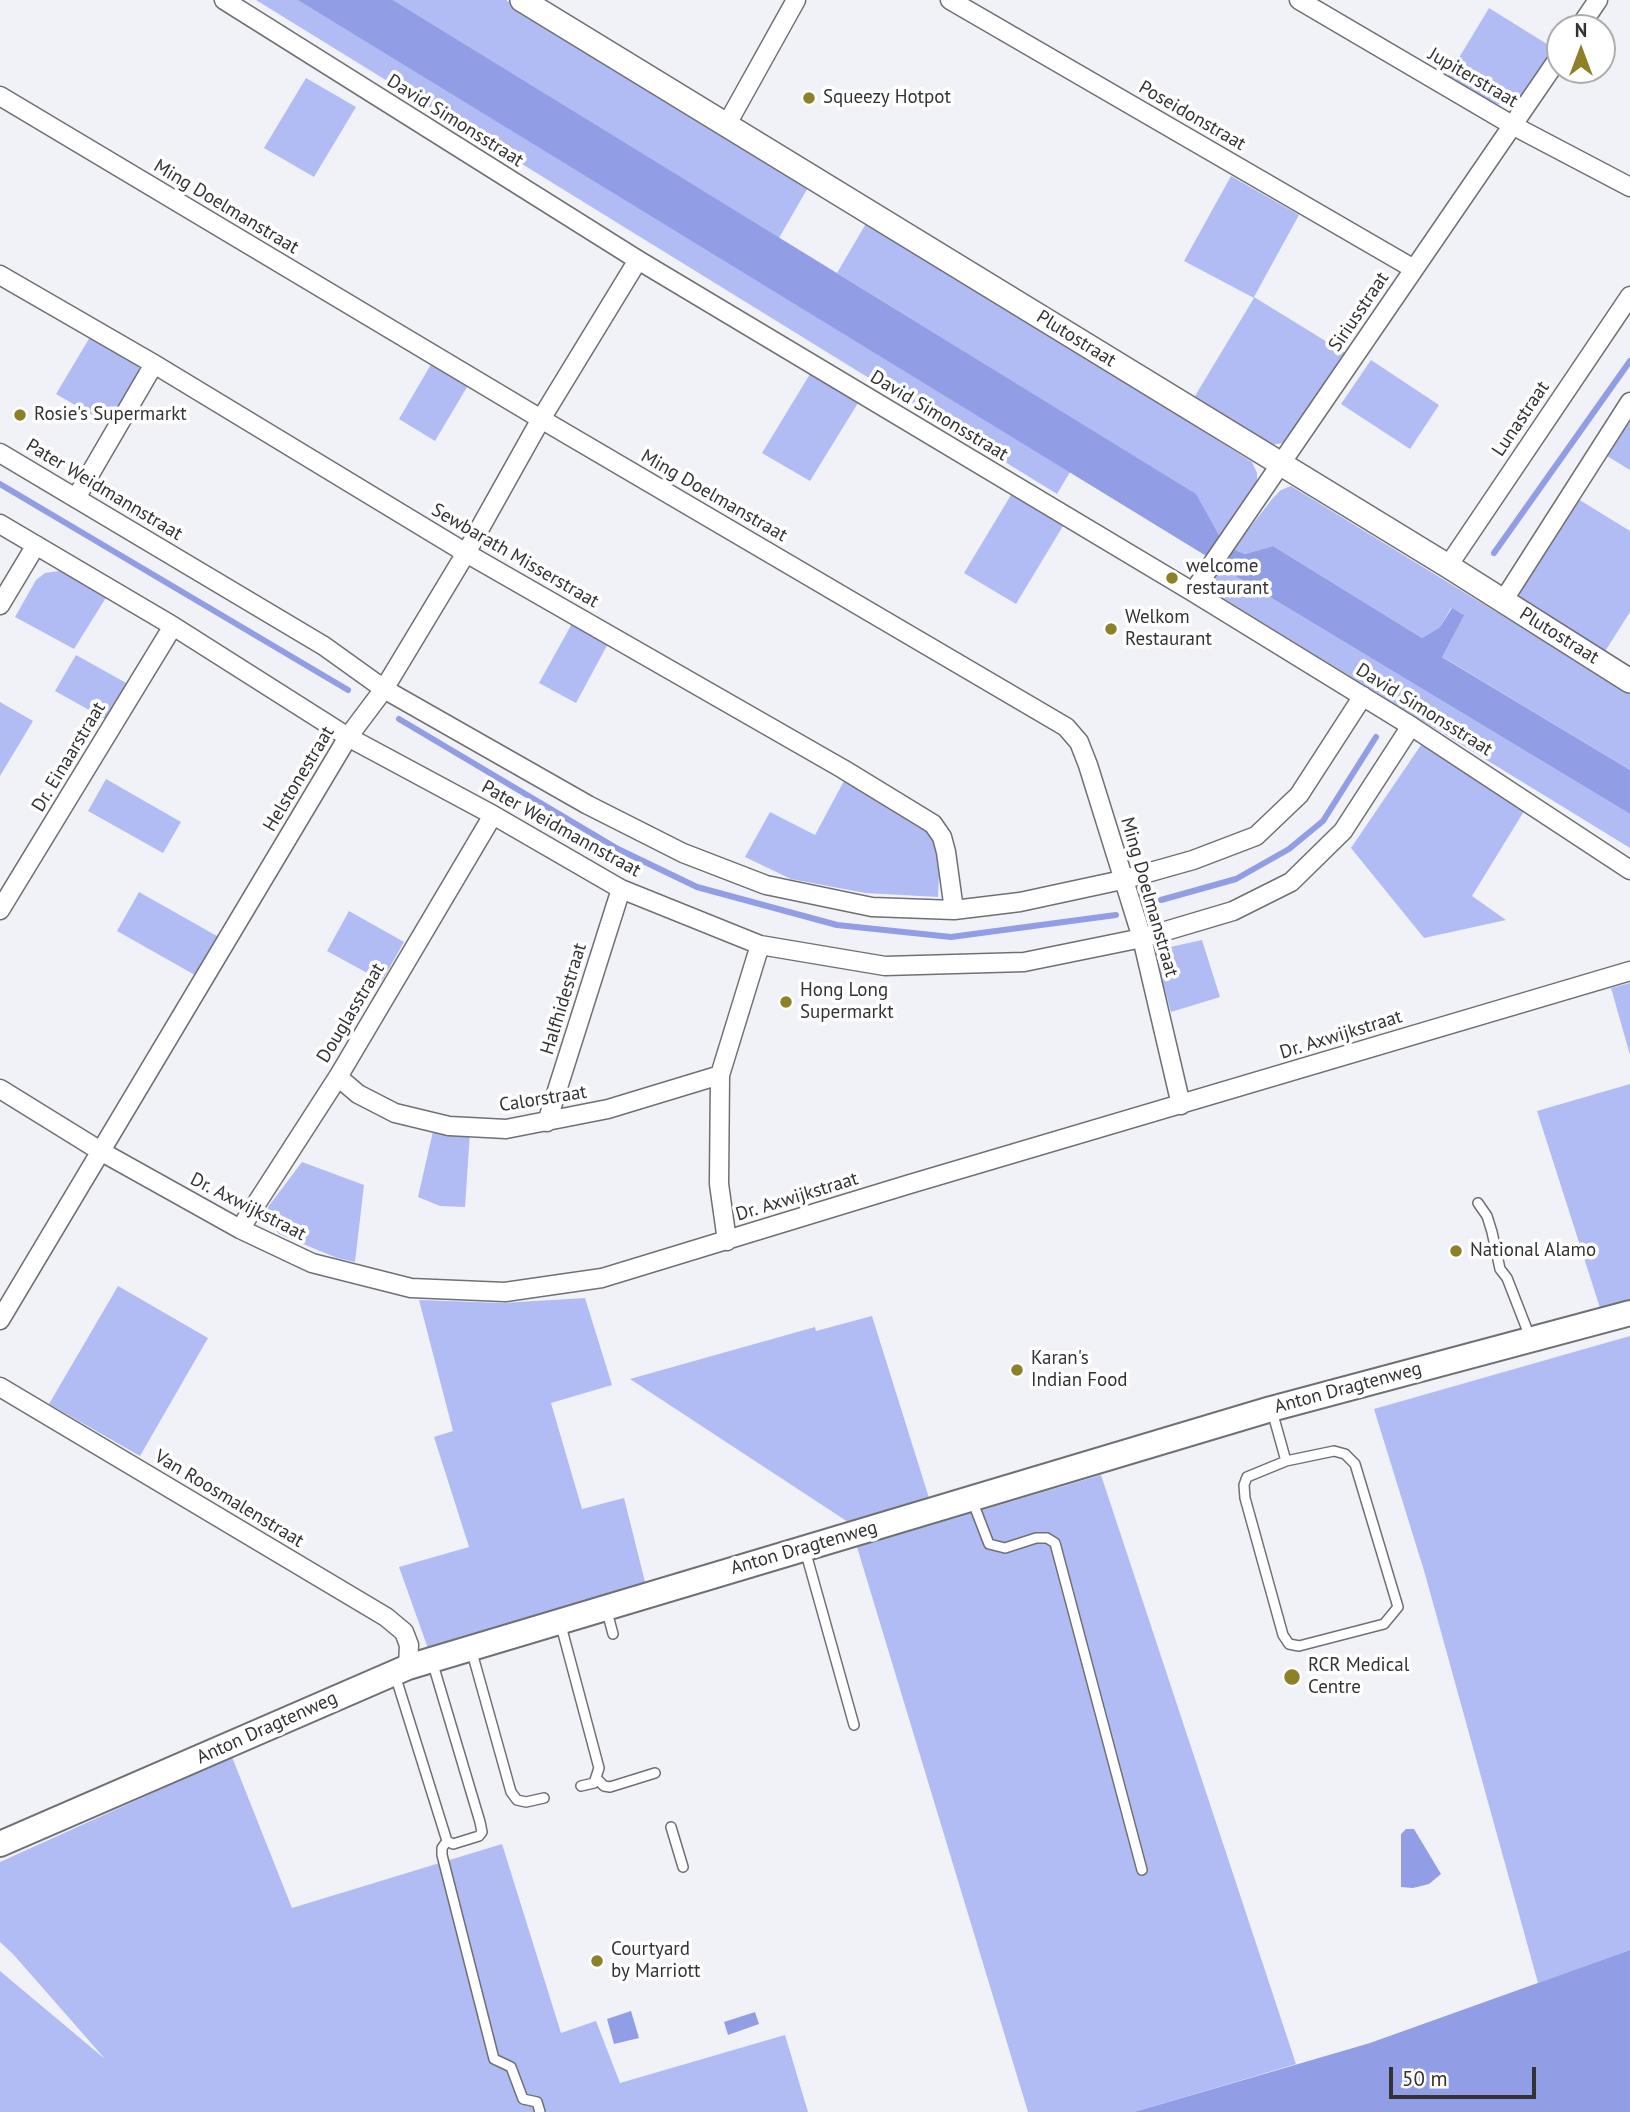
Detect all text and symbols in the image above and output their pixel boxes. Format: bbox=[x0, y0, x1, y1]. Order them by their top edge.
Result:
north arrow bbox=[1546, 14, 1616, 84]
text: N bbox=[1575, 18, 1587, 42]
street label: Jupiterstraat bbox=[1424, 43, 1522, 113]
street label: David Simonsstraat bbox=[382, 70, 528, 172]
street label: Poseidonstraat bbox=[1134, 76, 1250, 156]
place label: Squeezy Hotpot bbox=[823, 87, 951, 109]
marker: Squeezy Hotpot bbox=[801, 90, 817, 106]
street label: Ming Doelmanstraat bbox=[149, 155, 303, 259]
street label: Siriusstraat bbox=[1324, 268, 1394, 356]
street label: Plutostraat bbox=[1032, 306, 1120, 372]
street label: David Simonsstraat bbox=[866, 366, 1012, 466]
street label: Lunastraat bbox=[1488, 377, 1554, 461]
place label: Rosie's Supermarkt bbox=[34, 404, 187, 426]
marker: Rosie's Supermarkt bbox=[12, 407, 28, 423]
street label: Pater Weidmannstraat bbox=[22, 434, 186, 546]
street label: Ming Doelmanstraat bbox=[637, 445, 791, 547]
street label: Sewbarath Misserstraat bbox=[427, 499, 603, 613]
place label: welcome restaurant bbox=[1186, 556, 1269, 600]
marker: welcome restaurant bbox=[1164, 570, 1180, 586]
street label: Plutostraat bbox=[1515, 603, 1603, 669]
place label: Welkom Restaurant bbox=[1125, 607, 1212, 651]
marker: Welkom Restaurant bbox=[1103, 621, 1119, 637]
street label: David Simonsstraat bbox=[1351, 659, 1497, 761]
street label: Dr. Einaarstraat bbox=[27, 698, 111, 816]
street label: Helstonestraat bbox=[259, 722, 339, 836]
street label: Pater Weidmannstraat bbox=[477, 776, 645, 882]
street label: Ming Doelmanstraat bbox=[1115, 815, 1183, 979]
street label: Halfhidestraat bbox=[536, 941, 592, 1057]
street label: Douglasstraat bbox=[312, 959, 390, 1067]
place label: Hong Long Supermarkt bbox=[800, 980, 894, 1024]
marker: Hong Long Supermarkt bbox=[778, 994, 794, 1010]
street label: Dr. Axwijkstraat bbox=[1277, 1006, 1405, 1064]
street label: Calorstraat bbox=[498, 1081, 588, 1117]
street label: Dr. Axwijkstraat bbox=[186, 1168, 310, 1246]
street label: Dr. Axwijkstraat bbox=[733, 1168, 861, 1226]
place label: National Alamo bbox=[1470, 1240, 1596, 1262]
marker: National Alamo bbox=[1448, 1243, 1464, 1259]
place label: Karan's Indian Food bbox=[1031, 1348, 1128, 1392]
street label: Anton Dragtenweg bbox=[1272, 1357, 1424, 1419]
marker: Karan's Indian Food bbox=[1009, 1362, 1025, 1378]
street label: Van Roosmalenstraat bbox=[150, 1445, 308, 1553]
street label: Anton Dragtenweg bbox=[728, 1516, 880, 1580]
place label: RCR Medical Centre bbox=[1308, 1655, 1409, 1699]
marker: RCR Medical Centre bbox=[1282, 1667, 1302, 1687]
street label: Anton Dragtenweg bbox=[193, 1687, 341, 1769]
place label: Courtyard by Marriott bbox=[611, 1939, 700, 1983]
marker: Courtyard by Marriott bbox=[589, 1953, 605, 1969]
scale bar bbox=[1392, 2052, 1539, 2096]
text: 50 m bbox=[1402, 2065, 1448, 2092]

